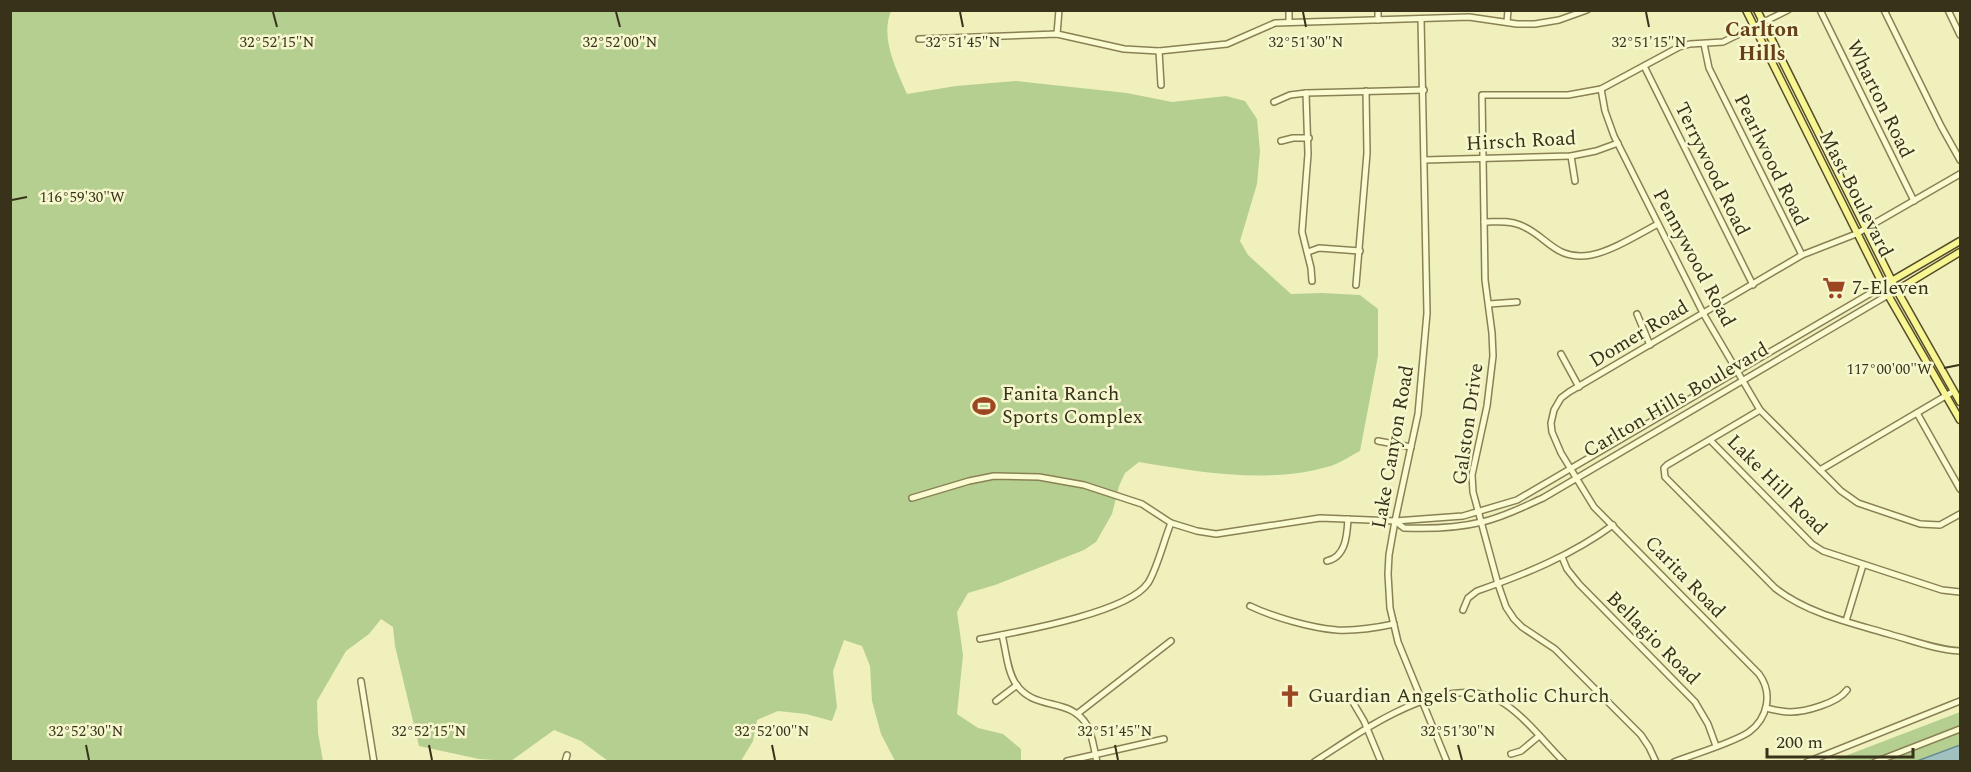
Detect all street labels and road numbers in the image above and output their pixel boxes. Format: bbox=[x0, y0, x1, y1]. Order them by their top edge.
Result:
street label: Wharton Road bbox=[1838, 35, 1922, 163]
street label: Pearlwood Road bbox=[1726, 89, 1816, 231]
street label: Terrywood Road bbox=[1667, 97, 1757, 241]
street label: Hirsch Road bbox=[1465, 123, 1577, 159]
street label: Mast Boulevard bbox=[1811, 125, 1901, 263]
street label: Pennywood Road bbox=[1645, 183, 1743, 333]
street label: Domer Road bbox=[1584, 293, 1694, 375]
street label: Carlton Hills Boulevard bbox=[1578, 335, 1774, 465]
street label: Galston Drive bbox=[1445, 361, 1491, 487]
street label: Lake Canyon Road bbox=[1364, 363, 1422, 531]
street label: Lake Hill Road bbox=[1720, 428, 1834, 542]
street label: Carita Road bbox=[1638, 529, 1732, 625]
street label: Bellagio Road bbox=[1599, 584, 1707, 692]

